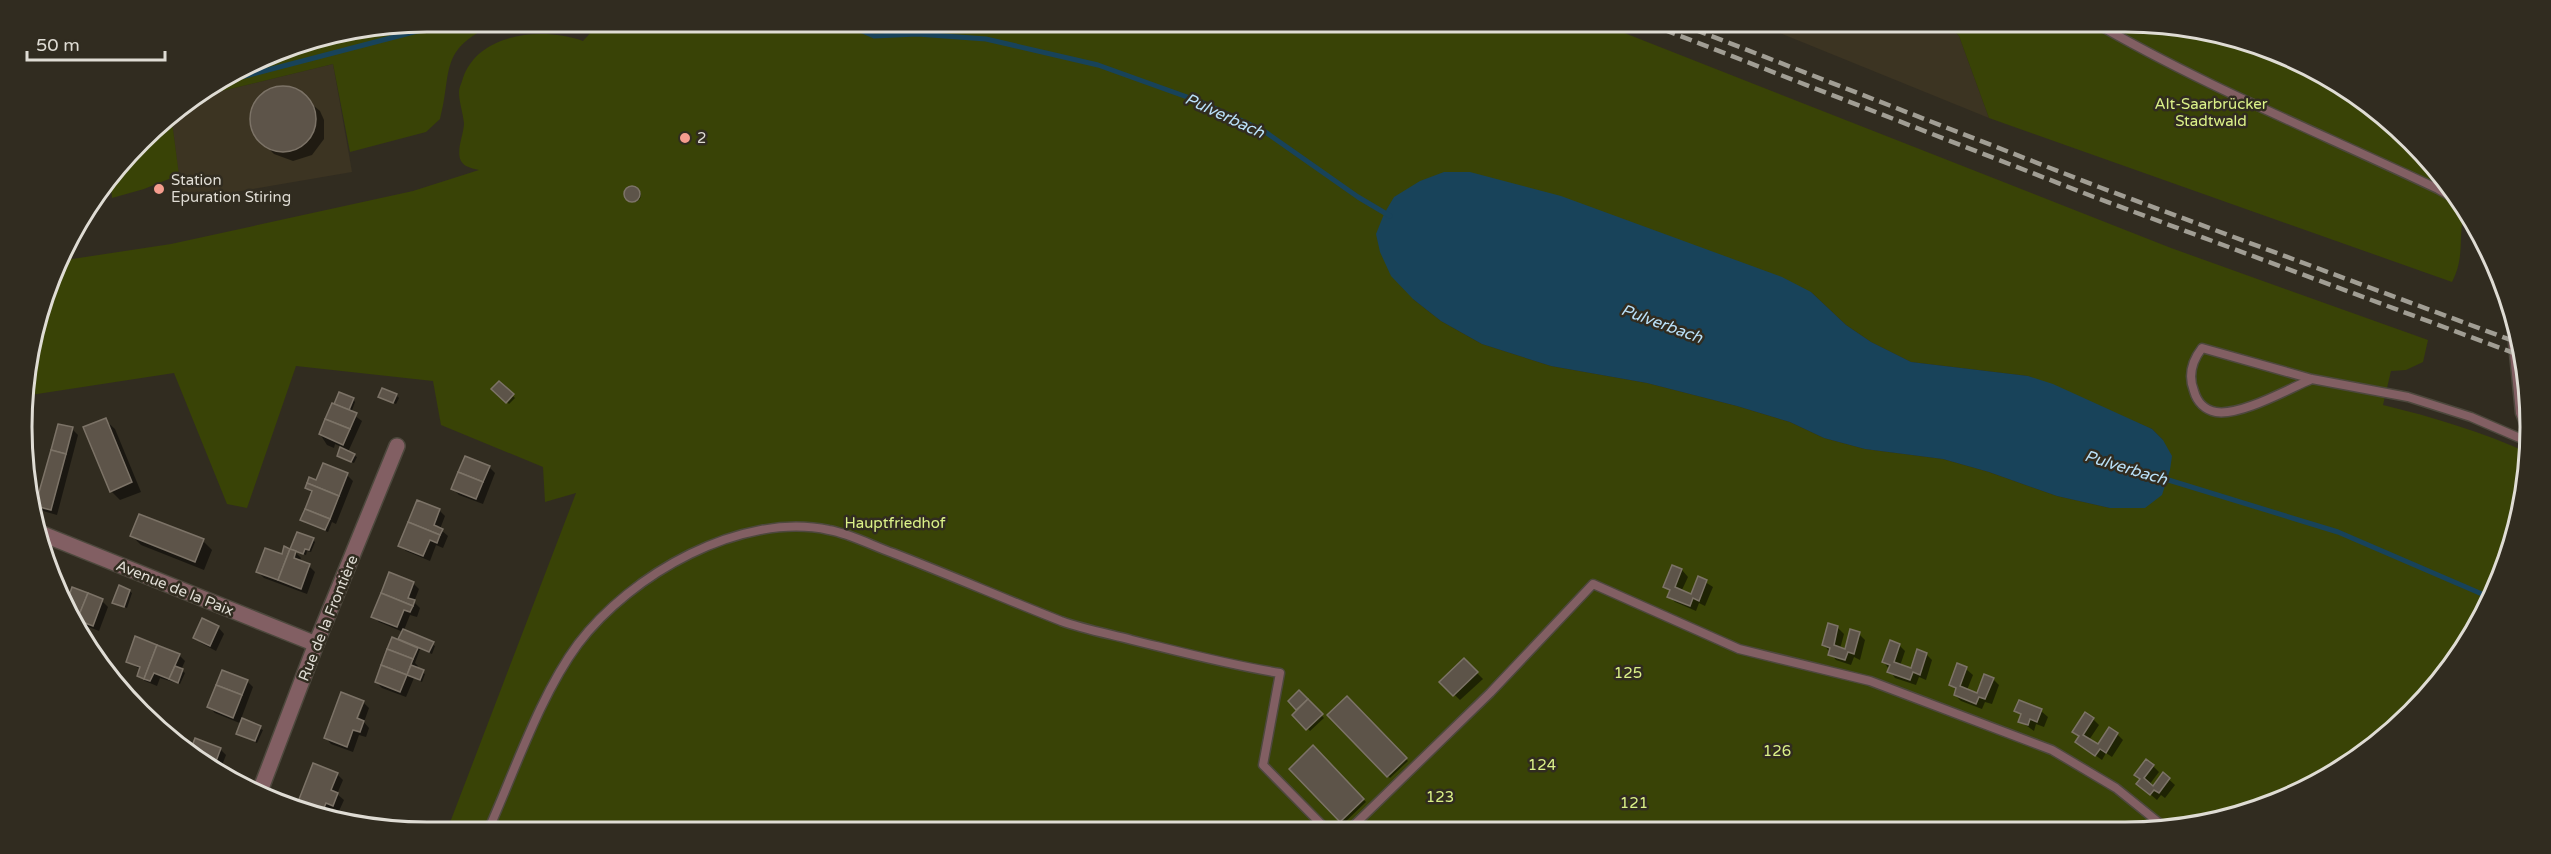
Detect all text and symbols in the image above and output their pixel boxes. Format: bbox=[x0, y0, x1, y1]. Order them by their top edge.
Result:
scale bar bbox=[27, 24, 165, 62]
text: 50 m bbox=[36, 34, 80, 56]
water label: Pulverbach bbox=[1182, 89, 1269, 144]
park label: Alt-Saarbrücker Stadtwald bbox=[2155, 95, 2268, 130]
place label: 2 bbox=[697, 129, 706, 147]
marker: 2 bbox=[678, 131, 692, 145]
place label: Station Epuration Stiring bbox=[171, 171, 291, 206]
marker: Station Epuration Stiring bbox=[152, 182, 166, 196]
water label: Pulverbach bbox=[1618, 300, 1706, 348]
water label: Pulverbach bbox=[2082, 446, 2171, 490]
park label: Hauptfriedhof bbox=[844, 514, 946, 532]
street label: Rue de la Frontière bbox=[294, 552, 362, 684]
street label: Avenue de la Paix bbox=[113, 556, 237, 620]
park label: 125 bbox=[1614, 664, 1642, 682]
park label: 126 bbox=[1763, 742, 1791, 760]
park label: 124 bbox=[1528, 756, 1556, 774]
park label: 123 bbox=[1426, 788, 1454, 806]
park label: 121 bbox=[1620, 794, 1648, 812]

